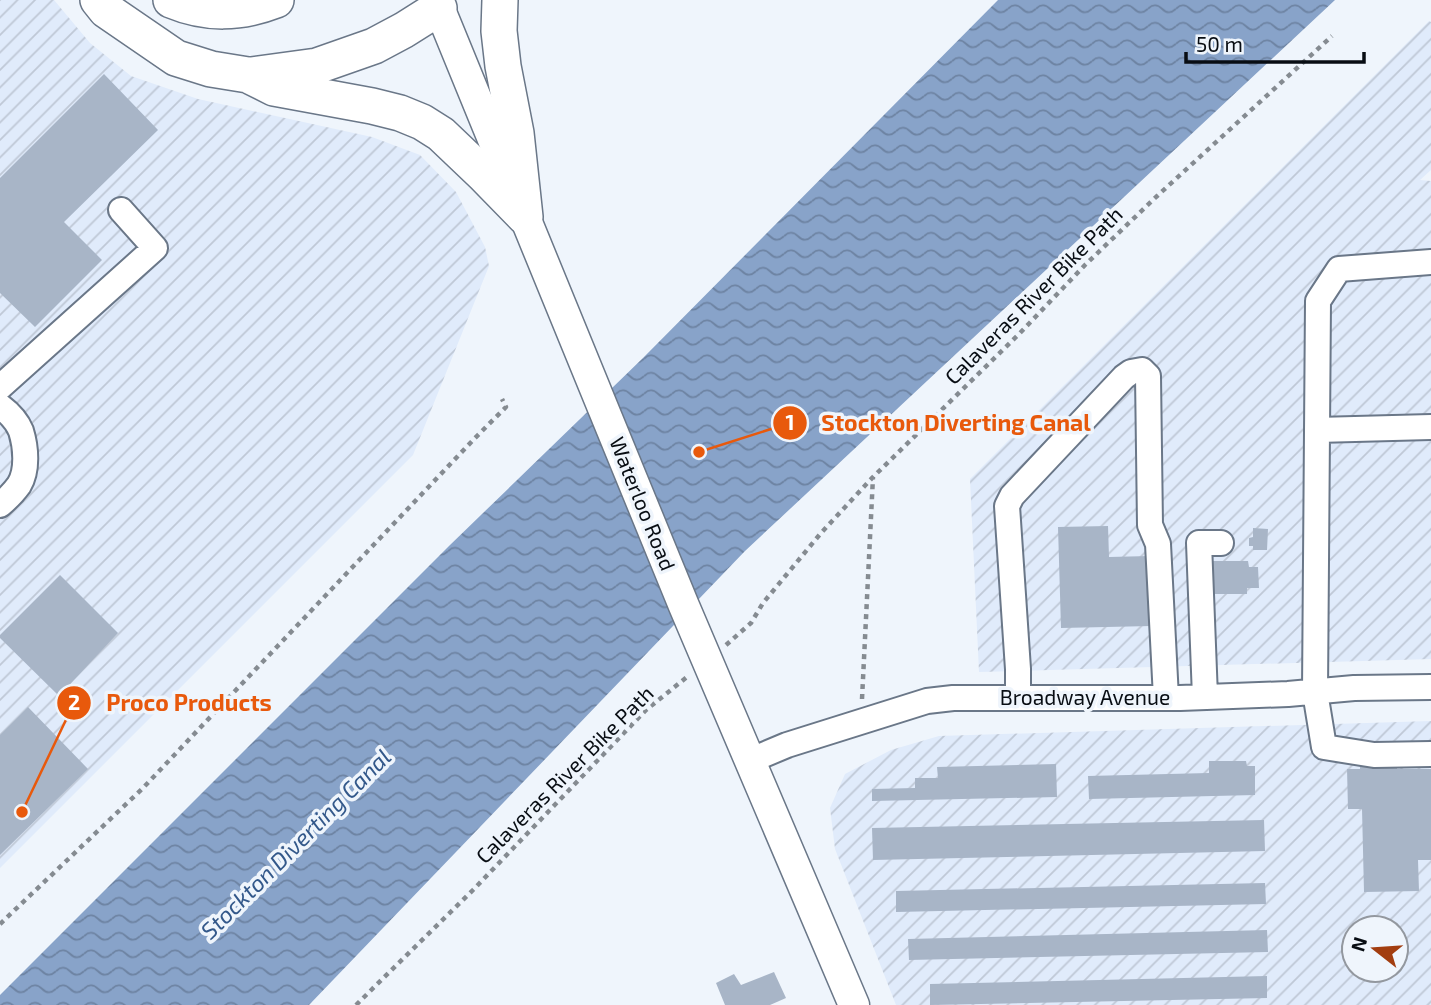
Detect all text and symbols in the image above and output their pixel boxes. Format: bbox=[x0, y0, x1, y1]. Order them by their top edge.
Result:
scale bar bbox=[1186, 21, 1364, 65]
text: 50 m bbox=[1196, 31, 1243, 56]
street label: Calaveras River Bike Path bbox=[939, 201, 1127, 389]
callout: Stockton Diverting Canal bbox=[773, 401, 1105, 445]
text: Stockton Diverting Canal bbox=[821, 408, 1091, 436]
text: 1 bbox=[785, 409, 795, 434]
street label: Waterloo Road bbox=[605, 433, 682, 574]
street label: Calaveras River Bike Path bbox=[470, 680, 658, 868]
callout: Proco Products bbox=[57, 681, 285, 725]
street label: Broadway Avenue bbox=[1000, 684, 1170, 709]
text: Proco Products bbox=[106, 688, 272, 716]
text: 2 bbox=[68, 689, 80, 714]
water label: Stockton Diverting Canal bbox=[194, 742, 396, 944]
north arrow bbox=[1340, 914, 1410, 984]
text: N bbox=[1345, 934, 1371, 954]

